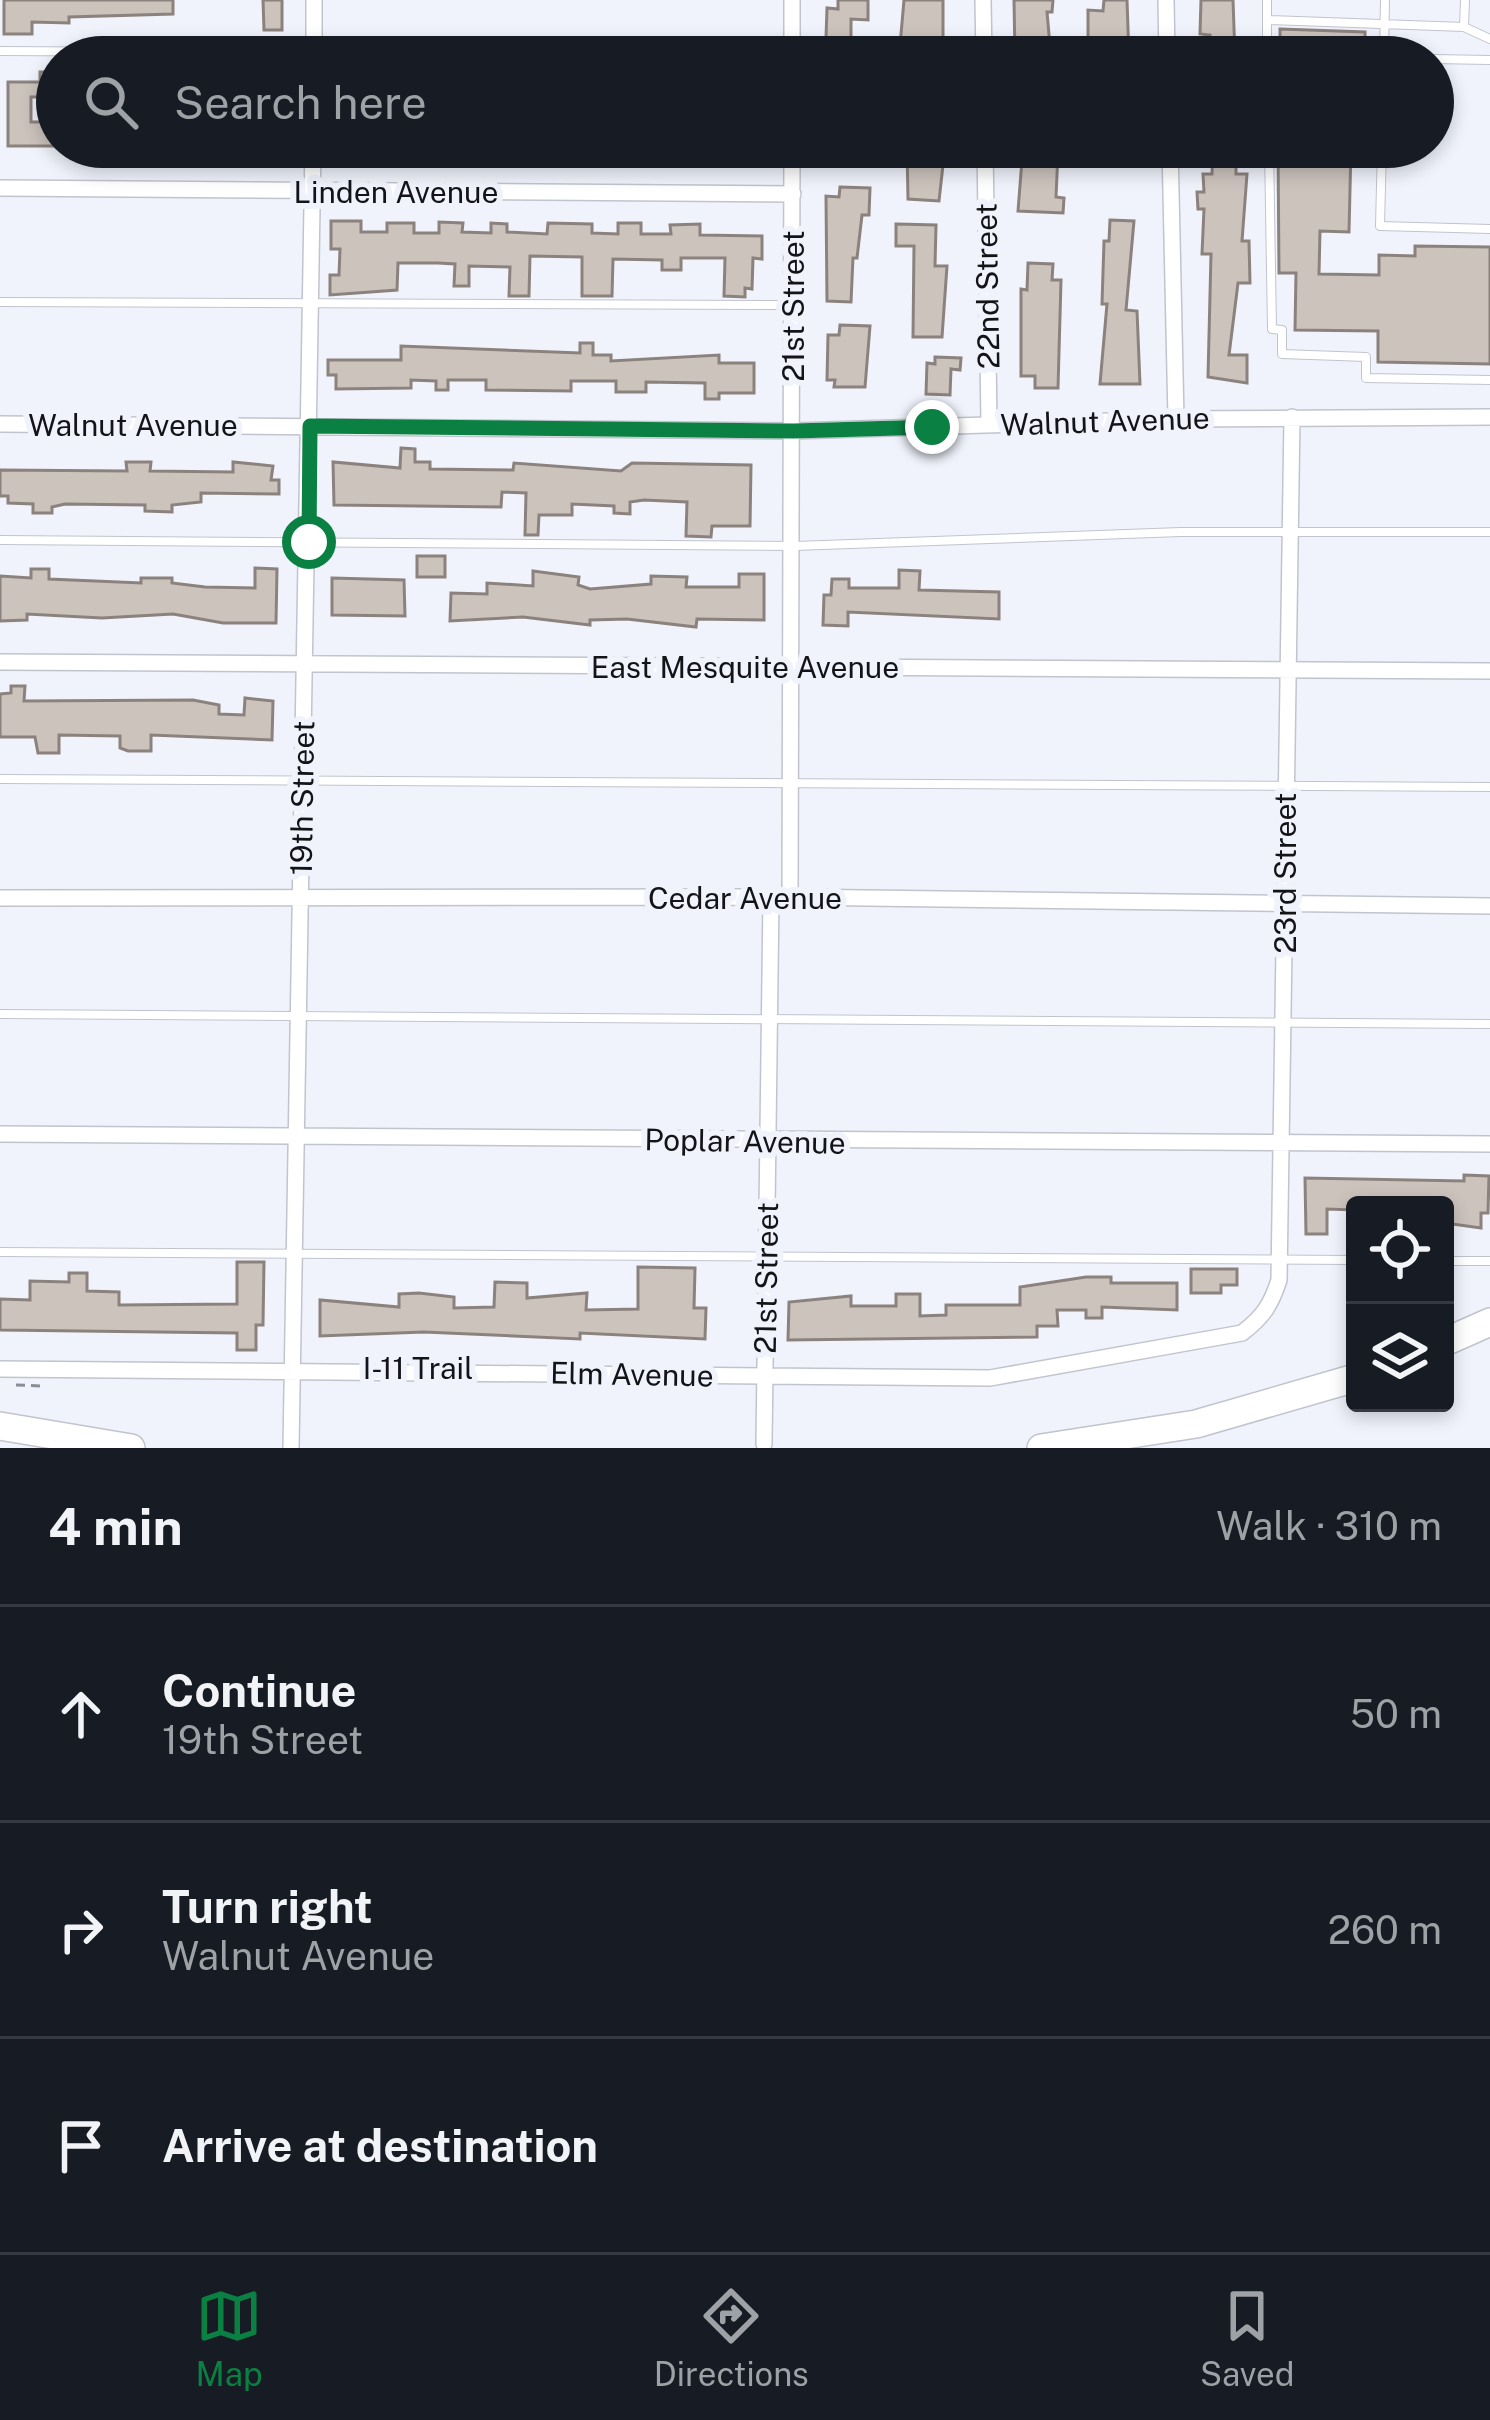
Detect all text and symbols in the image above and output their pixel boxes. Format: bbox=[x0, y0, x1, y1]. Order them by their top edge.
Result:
search box bbox=[36, 36, 1454, 168]
icon: search bbox=[78, 69, 144, 135]
text: Search here bbox=[174, 76, 427, 129]
street label: Linden Avenue bbox=[294, 174, 498, 210]
street label: 22nd Street bbox=[968, 203, 1006, 369]
street label: 21st Street bbox=[775, 230, 811, 382]
street label: Walnut Avenue bbox=[1000, 399, 1210, 443]
route end bbox=[905, 400, 959, 454]
street label: Walnut Avenue bbox=[28, 407, 238, 443]
route start bbox=[282, 515, 336, 569]
street label: East Mesquite Avenue bbox=[591, 649, 899, 685]
street label: 19th Street bbox=[283, 720, 321, 876]
street label: 23rd Street bbox=[1267, 792, 1303, 954]
street label: Cedar Avenue bbox=[648, 880, 842, 916]
street label: Poplar Avenue bbox=[644, 1121, 846, 1161]
map controls bbox=[1346, 1196, 1454, 1412]
button: locate bbox=[1346, 1196, 1454, 1304]
street label: 21st Street bbox=[747, 1202, 785, 1354]
button: layers bbox=[1346, 1304, 1454, 1412]
street label: I-11 Trail bbox=[363, 1350, 473, 1386]
street label: Elm Avenue bbox=[550, 1355, 714, 1393]
text: 4 min bbox=[48, 1497, 183, 1556]
text: Walk · 310 m bbox=[1216, 1503, 1442, 1549]
text: Continue bbox=[162, 1664, 356, 1717]
icon: ahead bbox=[48, 1681, 114, 1747]
text: 50 m bbox=[1350, 1691, 1442, 1737]
text: 19th Street bbox=[162, 1717, 363, 1763]
text: Turn right bbox=[162, 1880, 373, 1933]
icon: right bbox=[48, 1897, 114, 1963]
text: 260 m bbox=[1328, 1907, 1442, 1953]
text: Walnut Avenue bbox=[162, 1933, 434, 1979]
icon: arrive bbox=[48, 2113, 114, 2179]
text: Arrive at destination bbox=[162, 2119, 598, 2172]
tab: Map bbox=[196, 2283, 263, 2393]
tab: Directions bbox=[654, 2283, 809, 2393]
tab: Saved bbox=[1200, 2283, 1294, 2393]

